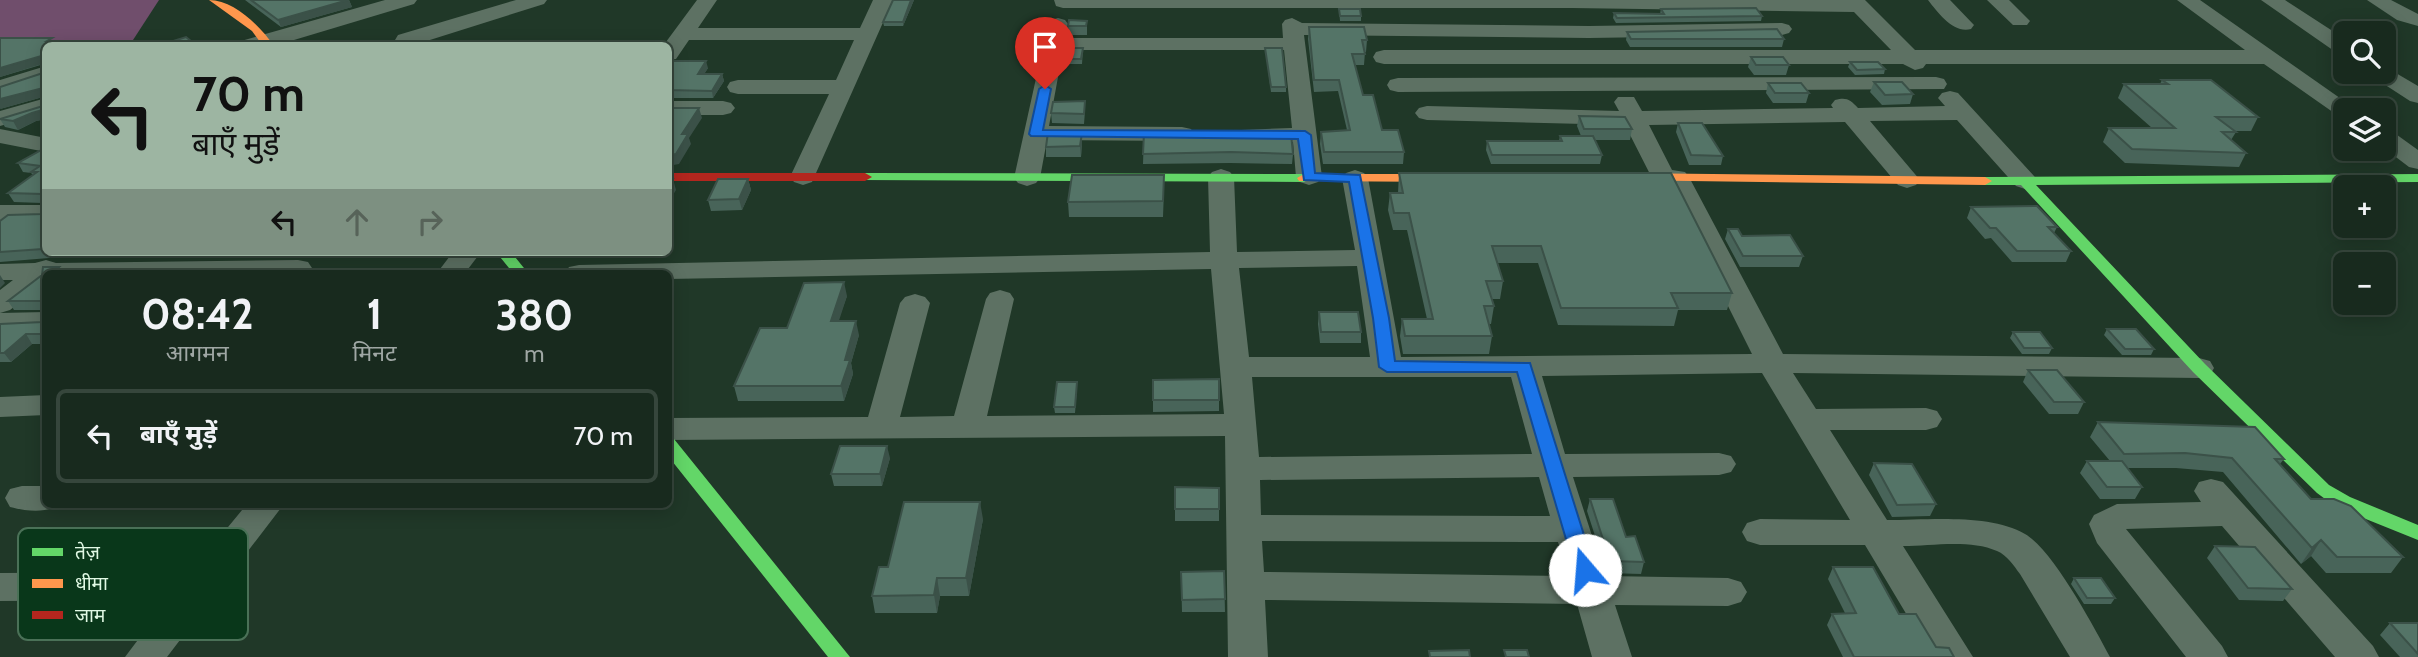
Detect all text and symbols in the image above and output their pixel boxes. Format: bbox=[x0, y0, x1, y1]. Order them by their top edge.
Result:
pin bbox=[1015, 17, 1075, 89]
map controls bbox=[2333, 21, 2396, 315]
button: search bbox=[2333, 21, 2396, 84]
icon: arrive bbox=[1026, 28, 1064, 66]
text: 70 m bbox=[192, 64, 305, 123]
icon: left bbox=[77, 70, 168, 161]
button: layers bbox=[2333, 98, 2396, 161]
text: बाएँ मुड़ें bbox=[192, 124, 280, 163]
button: + bbox=[2333, 175, 2396, 238]
icon: left bbox=[265, 203, 303, 241]
icon: ahead bbox=[338, 203, 376, 241]
icon: right bbox=[411, 203, 449, 241]
button: − bbox=[2333, 252, 2396, 315]
text: 08:42 bbox=[141, 288, 254, 340]
text: 1 bbox=[367, 288, 382, 340]
text: 380 bbox=[495, 289, 573, 341]
text: आगमन bbox=[166, 339, 229, 367]
text: मिनट bbox=[352, 339, 397, 367]
text: m bbox=[524, 340, 544, 368]
icon: left bbox=[81, 417, 119, 455]
text: बाएँ मुड़ें bbox=[140, 418, 217, 450]
text: 70 m bbox=[573, 420, 633, 452]
legend bbox=[18, 528, 248, 640]
position arrow bbox=[1548, 533, 1622, 607]
text: तेज़ bbox=[75, 541, 101, 564]
text: धीमा bbox=[75, 572, 109, 595]
text: जाम bbox=[75, 604, 106, 627]

